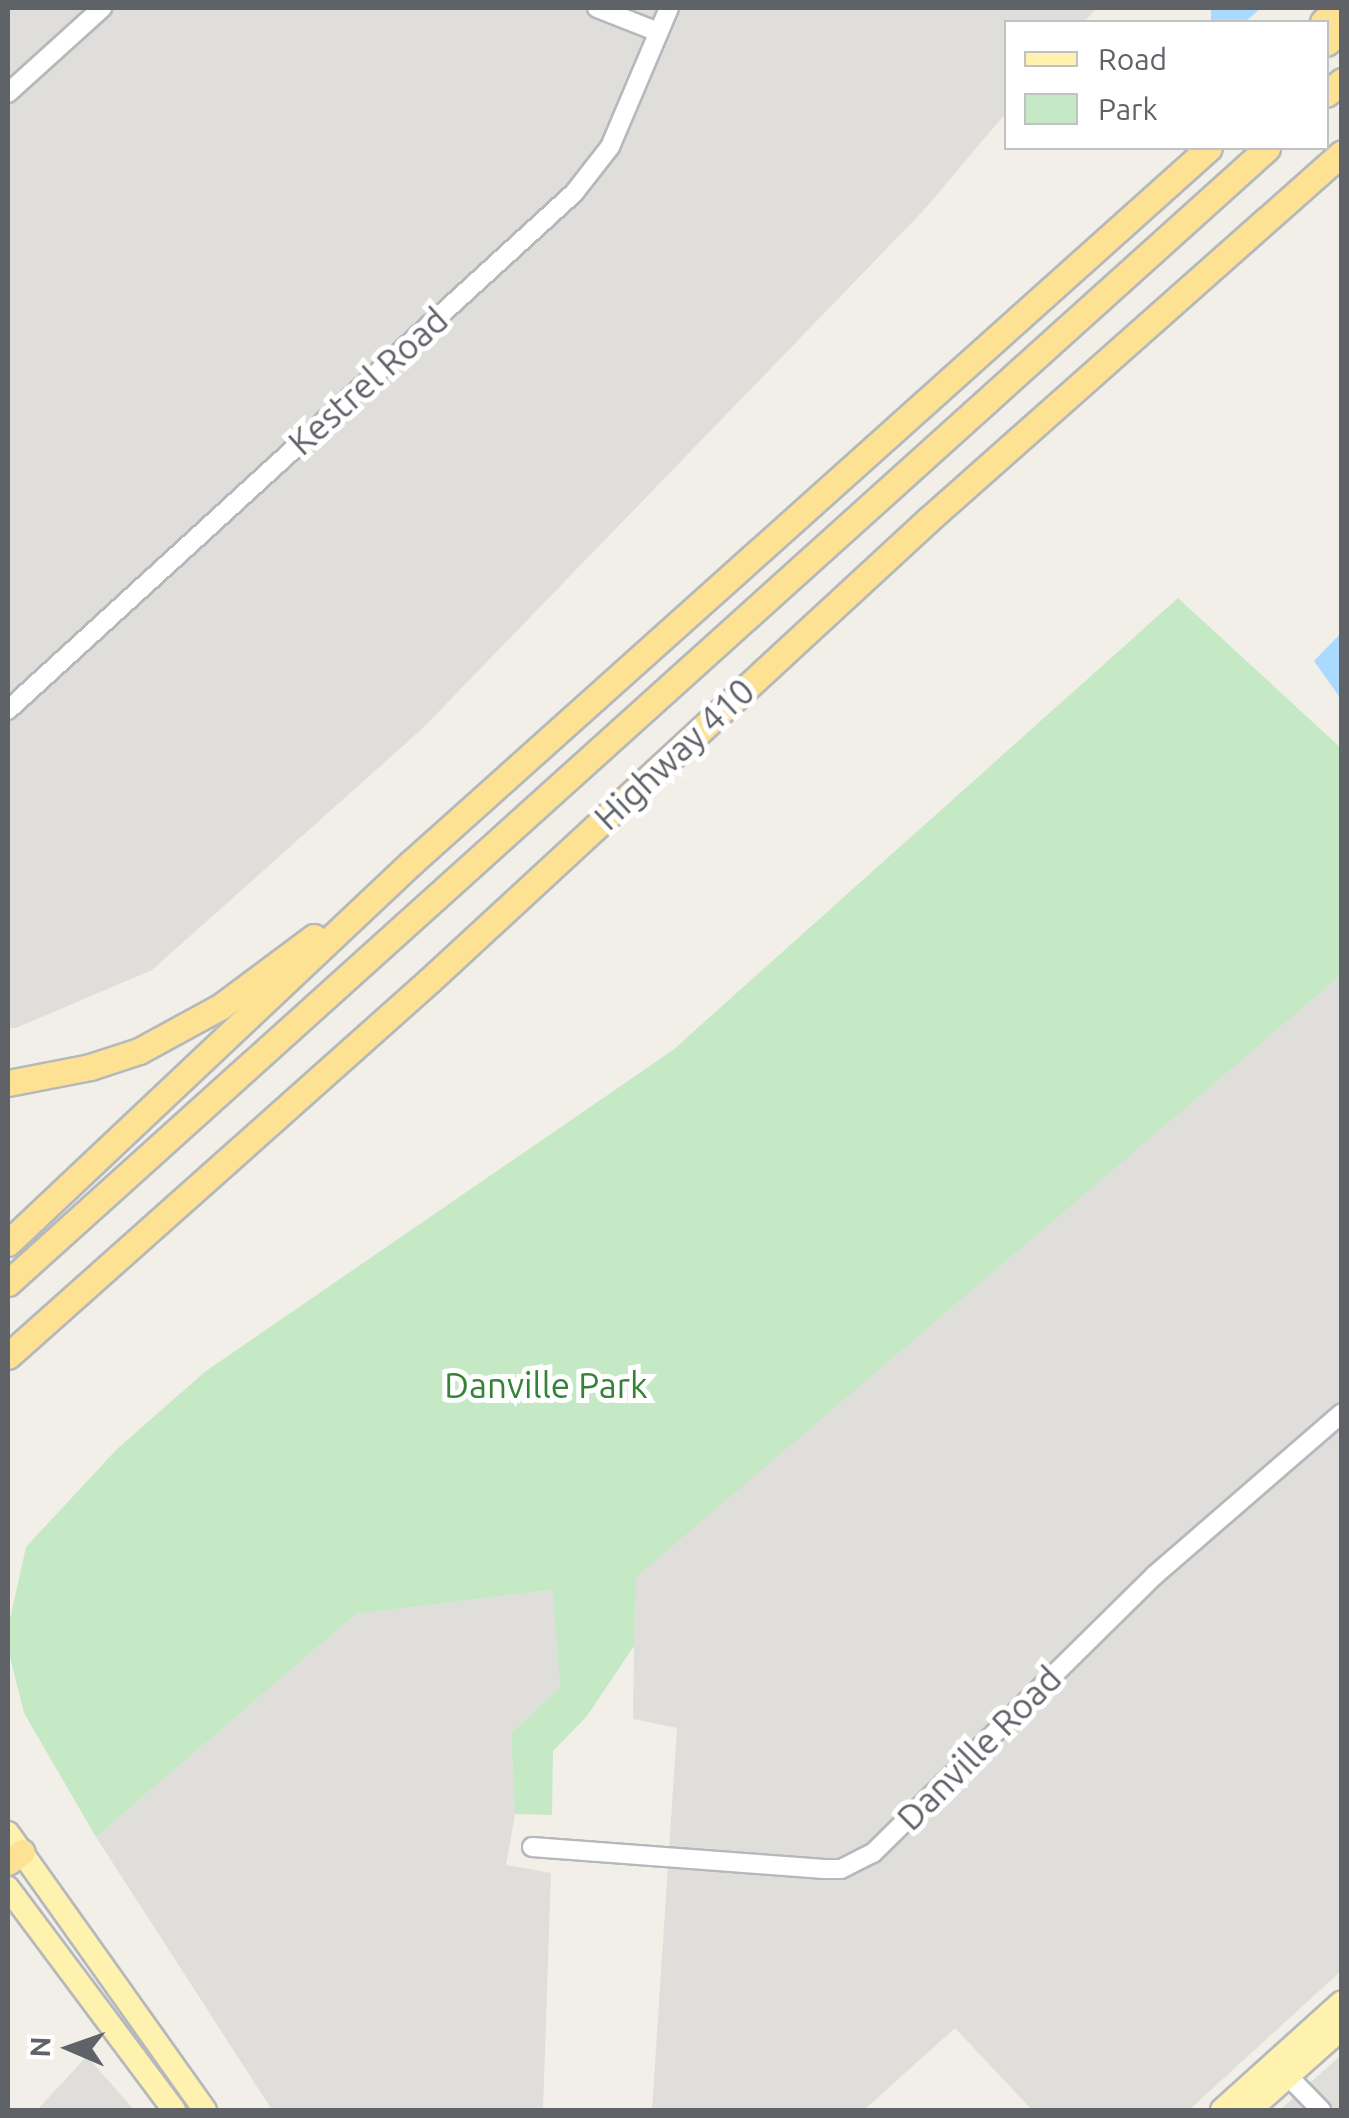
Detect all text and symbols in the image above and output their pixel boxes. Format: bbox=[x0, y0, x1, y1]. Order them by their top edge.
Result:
legend bbox=[1004, 20, 1329, 150]
text: Road bbox=[1098, 42, 1167, 76]
text: Park bbox=[1098, 92, 1158, 126]
street label: Kestrel Road bbox=[280, 299, 456, 463]
street label: Highway 410 bbox=[586, 670, 762, 838]
park label: Danville Park bbox=[444, 1364, 648, 1406]
street label: Danville Road bbox=[888, 1657, 1070, 1839]
north arrow bbox=[20, 1998, 120, 2098]
text: N bbox=[24, 2036, 55, 2058]

